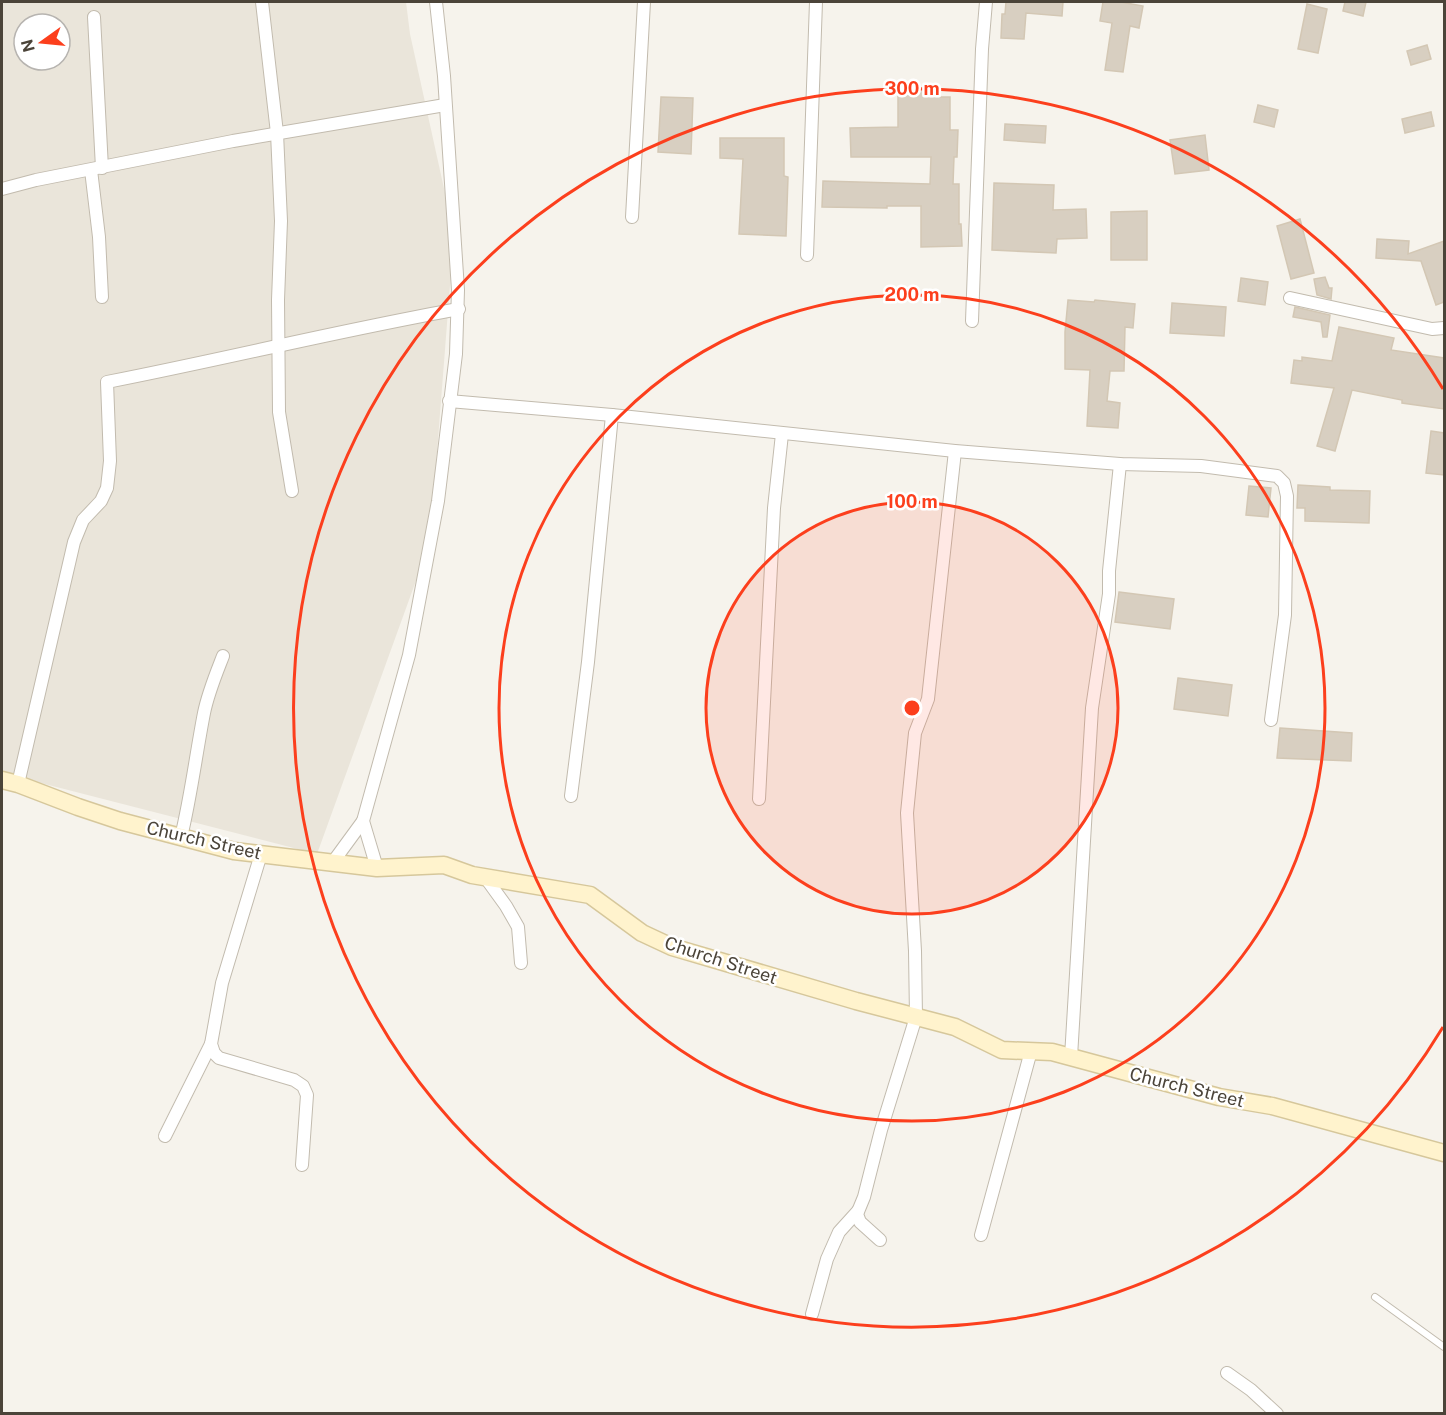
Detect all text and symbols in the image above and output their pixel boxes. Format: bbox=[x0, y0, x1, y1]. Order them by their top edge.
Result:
north arrow bbox=[12, 12, 72, 72]
text: N bbox=[17, 37, 39, 54]
text: 300 m bbox=[884, 78, 940, 99]
text: 200 m bbox=[885, 284, 939, 305]
text: 100 m bbox=[886, 491, 938, 512]
centre of rings bbox=[902, 698, 922, 718]
street label: Church Street bbox=[145, 817, 263, 863]
street label: Church Street bbox=[662, 932, 780, 988]
street label: Church Street bbox=[1128, 1063, 1246, 1111]

